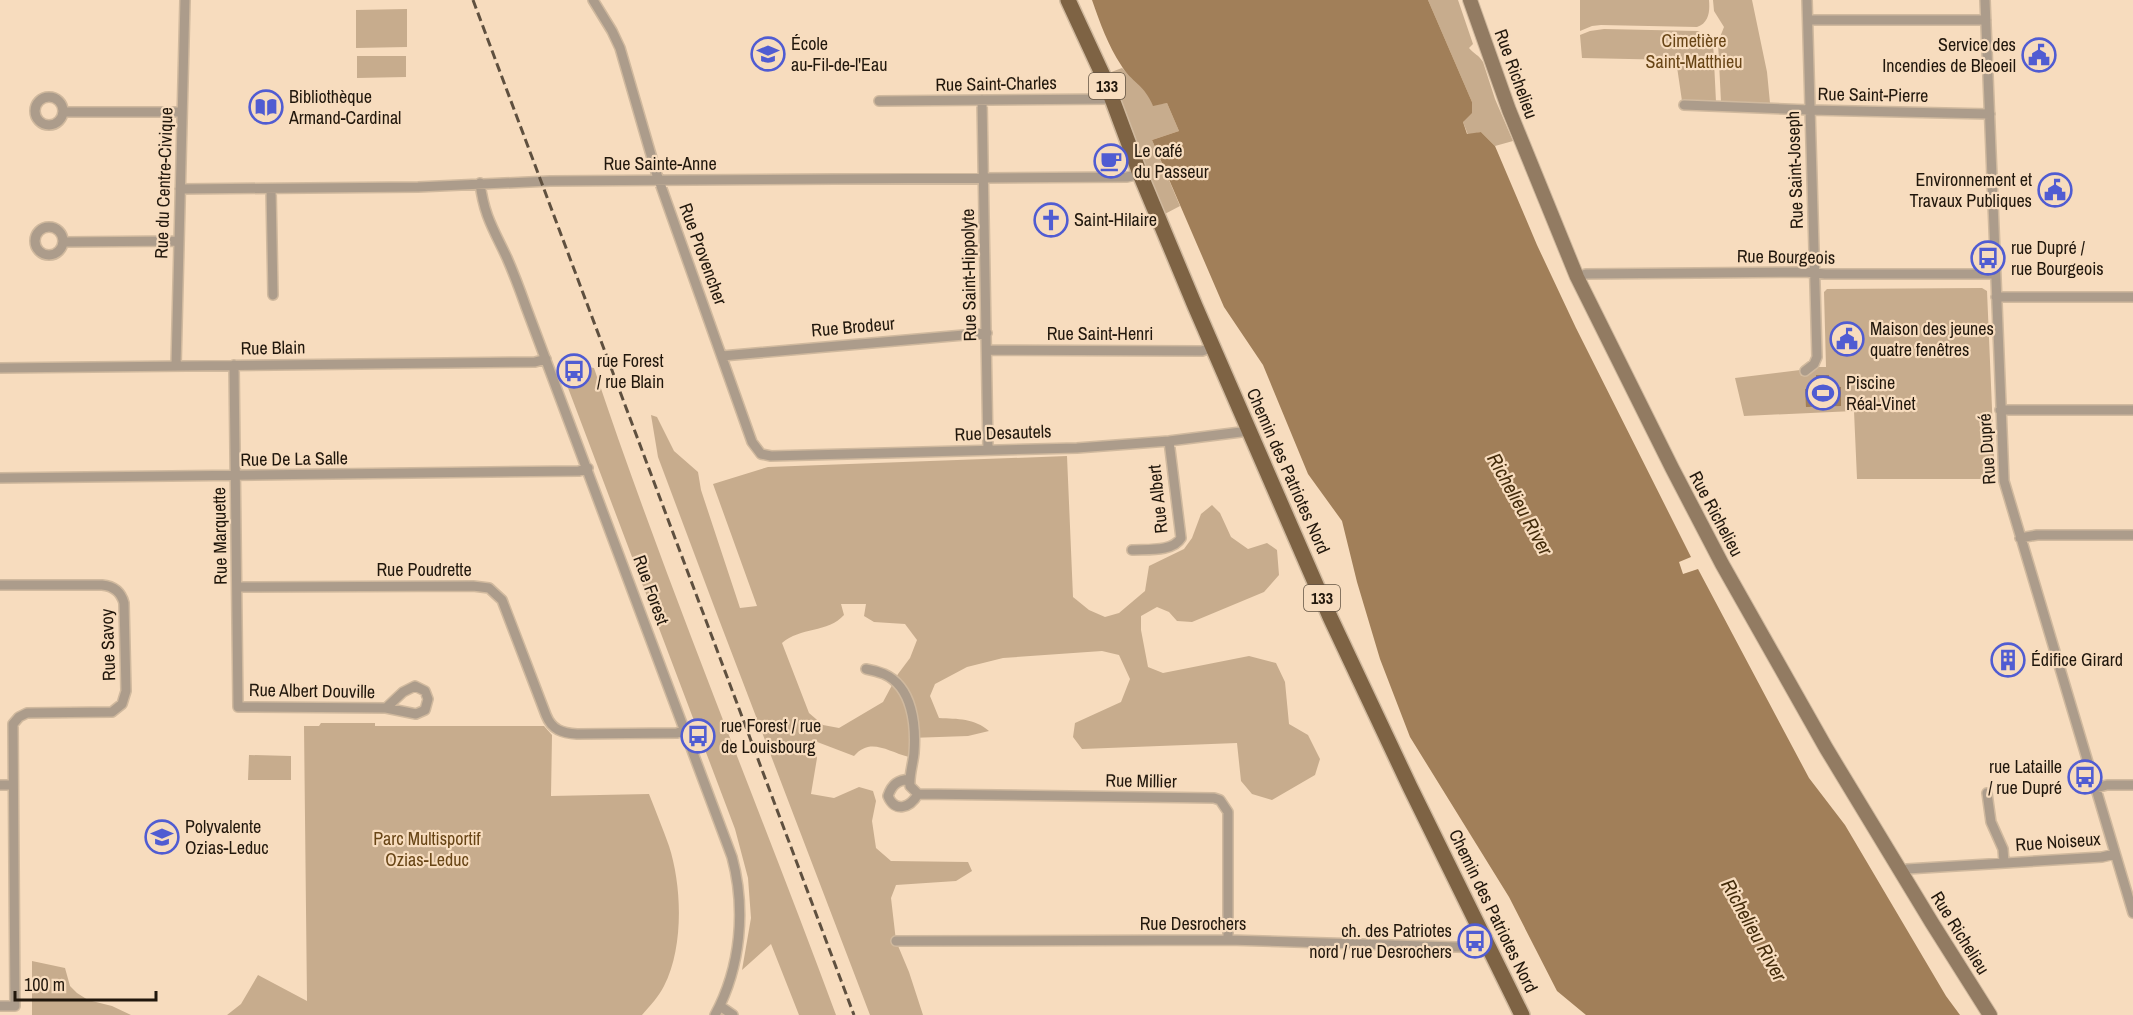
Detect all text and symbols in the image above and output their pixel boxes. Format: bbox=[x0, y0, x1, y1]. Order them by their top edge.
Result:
street label: Rue Richelieu bbox=[1489, 26, 1544, 122]
park label: Cimetière Saint-Matthieu bbox=[1646, 28, 1742, 74]
place label: École au-Fil-de-l'Eau bbox=[791, 31, 887, 77]
place label: Service des Incendies de Bleoeil bbox=[1882, 32, 2016, 78]
school or university icon: École au-Fil-de-l'Eau bbox=[750, 36, 786, 72]
public building icon: Service des Incendies de Bleoeil bbox=[2021, 37, 2057, 73]
street label: Rue Saint-Charles bbox=[935, 70, 1057, 97]
road number: 133 bbox=[1089, 73, 1125, 99]
street label: Rue Saint-Pierre bbox=[1817, 81, 1929, 108]
place label: Bibliothèque Armand-Cardinal bbox=[288, 84, 401, 130]
library icon: Bibliothèque Armand-Cardinal bbox=[248, 89, 284, 125]
street label: Rue du Centre-Civique bbox=[148, 107, 179, 259]
street label: Rue Saint-Joseph bbox=[1780, 111, 1809, 229]
place label: Le café du Passeur bbox=[1134, 138, 1209, 184]
cafe icon: Le café du Passeur bbox=[1093, 143, 1129, 179]
street label: Rue Sainte-Anne bbox=[603, 151, 717, 176]
place label: Environnement et Travaux Publiques bbox=[1909, 167, 2032, 213]
public building icon: Environnement et Travaux Publiques bbox=[2037, 172, 2073, 208]
street label: Rue Provencher bbox=[673, 199, 733, 308]
church icon: Saint-Hilaire bbox=[1033, 202, 1069, 238]
place label: Saint-Hilaire bbox=[1074, 207, 1157, 232]
street label: Rue Saint-Hippolyte bbox=[955, 208, 982, 342]
place label: rue Dupré / rue Bourgeois bbox=[2011, 235, 2104, 281]
bus stop icon: rue Dupré / rue Bourgeois bbox=[1970, 240, 2006, 276]
street label: Rue Bourgeois bbox=[1737, 243, 1835, 270]
street label: Rue Brodeur bbox=[810, 310, 896, 343]
place label: Maison des jeunes quatre fenêtres bbox=[1870, 316, 1994, 362]
street label: Rue Saint-Henri bbox=[1047, 321, 1153, 346]
public building icon: Maison des jeunes quatre fenêtres bbox=[1829, 321, 1865, 357]
street label: Rue Blain bbox=[240, 334, 306, 361]
place label: rue Forest / rue Blain bbox=[597, 348, 664, 394]
bus stop icon: rue Forest / rue Blain bbox=[556, 353, 592, 389]
place label: Piscine Réal-Vinet bbox=[1846, 370, 1915, 416]
sports icon: Piscine Réal-Vinet bbox=[1805, 375, 1841, 411]
street label: Chemin des Patriotes Nord bbox=[1241, 384, 1336, 558]
street label: Rue Dupré bbox=[1972, 413, 2001, 486]
street label: Rue Desautels bbox=[954, 418, 1052, 447]
street label: Rue De La Salle bbox=[240, 445, 348, 472]
water label: Richelieu River bbox=[1481, 448, 1560, 560]
street label: Rue Albert bbox=[1141, 463, 1174, 535]
street label: Rue Richelieu bbox=[1683, 467, 1749, 561]
street label: Rue Marquette bbox=[206, 487, 233, 585]
street label: Rue Forest bbox=[627, 552, 676, 628]
street label: Rue Poudrette bbox=[376, 557, 472, 582]
road number: 133 bbox=[1304, 585, 1340, 611]
street label: Rue Savoy bbox=[94, 608, 121, 682]
building icon: Édifice Girard bbox=[1990, 642, 2026, 678]
place label: Édifice Girard bbox=[2031, 647, 2123, 672]
street label: Rue Albert Douville bbox=[249, 677, 375, 704]
place label: rue Forest / rue de Louisbourg bbox=[721, 713, 821, 759]
bus stop icon: rue Forest / rue de Louisbourg bbox=[680, 718, 716, 754]
place label: rue Lataille / rue Dupré bbox=[1988, 754, 2062, 800]
bus stop icon: rue Lataille / rue Dupré bbox=[2067, 759, 2103, 795]
street label: Rue Millier bbox=[1105, 767, 1177, 794]
place label: Polyvalente Ozias-Leduc bbox=[185, 814, 269, 860]
school or university icon: Polyvalente Ozias-Leduc bbox=[144, 819, 180, 855]
street label: Chemin des Patriotes Nord bbox=[1443, 825, 1544, 997]
park label: Parc Multisportif Ozias-Leduc bbox=[373, 826, 482, 872]
street label: Rue Noiseux bbox=[2015, 826, 2102, 857]
water label: Richelieu River bbox=[1715, 874, 1794, 986]
street label: Rue Richelieu bbox=[1925, 886, 1996, 979]
street label: Rue Desrochers bbox=[1140, 911, 1246, 936]
place label: ch. des Patriotes nord / rue Desrochers bbox=[1309, 918, 1452, 964]
bus stop icon: ch. des Patriotes nord / rue Desrochers bbox=[1457, 923, 1493, 959]
scale bar bbox=[15, 964, 156, 1002]
text: 100 m bbox=[24, 972, 65, 997]

